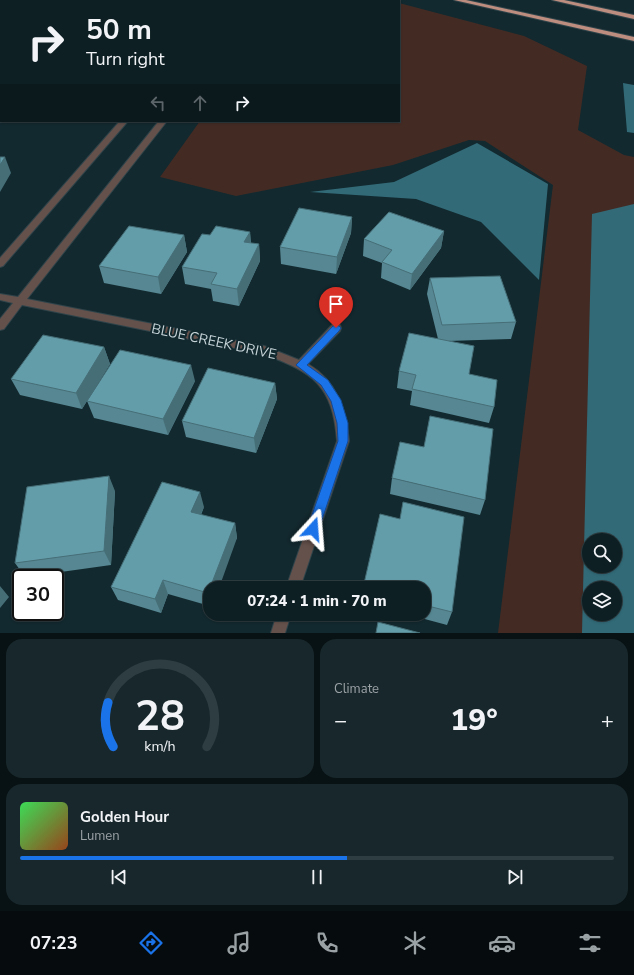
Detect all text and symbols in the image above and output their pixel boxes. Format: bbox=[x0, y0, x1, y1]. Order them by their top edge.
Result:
text: 50 m bbox=[86, 11, 152, 49]
icon: right bbox=[20, 16, 72, 68]
text: Turn right bbox=[86, 47, 165, 71]
icon: left bbox=[147, 92, 169, 114]
icon: ahead bbox=[189, 92, 211, 114]
icon: right bbox=[231, 92, 253, 114]
pin bbox=[319, 287, 353, 328]
icon: arrive bbox=[325, 293, 347, 315]
street label: BLUE CREEK DRIVE bbox=[150, 319, 278, 364]
position arrow bbox=[292, 508, 334, 550]
map controls bbox=[582, 533, 622, 621]
button: search bbox=[582, 533, 622, 573]
speed limit sign: 30 bbox=[12, 569, 64, 621]
button: layers bbox=[582, 581, 622, 621]
text: 07:24 · 1 min · 70 m bbox=[247, 591, 387, 611]
text: Climate bbox=[334, 680, 379, 698]
text: 28 bbox=[135, 687, 185, 744]
text: 19° bbox=[450, 700, 498, 741]
text: − bbox=[334, 706, 347, 736]
text: + bbox=[601, 706, 614, 736]
text: km/h bbox=[144, 736, 176, 755]
text: Golden Hour bbox=[80, 807, 169, 827]
text: Lumen bbox=[80, 827, 120, 845]
icon: previous bbox=[108, 866, 130, 888]
icon: pause bbox=[306, 866, 328, 888]
icon: next bbox=[504, 866, 526, 888]
icon: directions bbox=[137, 929, 165, 957]
icon: music bbox=[225, 929, 253, 957]
icon: phone bbox=[313, 929, 341, 957]
icon: climate bbox=[401, 929, 429, 957]
icon: car bbox=[488, 929, 516, 957]
icon: filters bbox=[576, 929, 604, 957]
text: 07:23 bbox=[30, 931, 78, 955]

